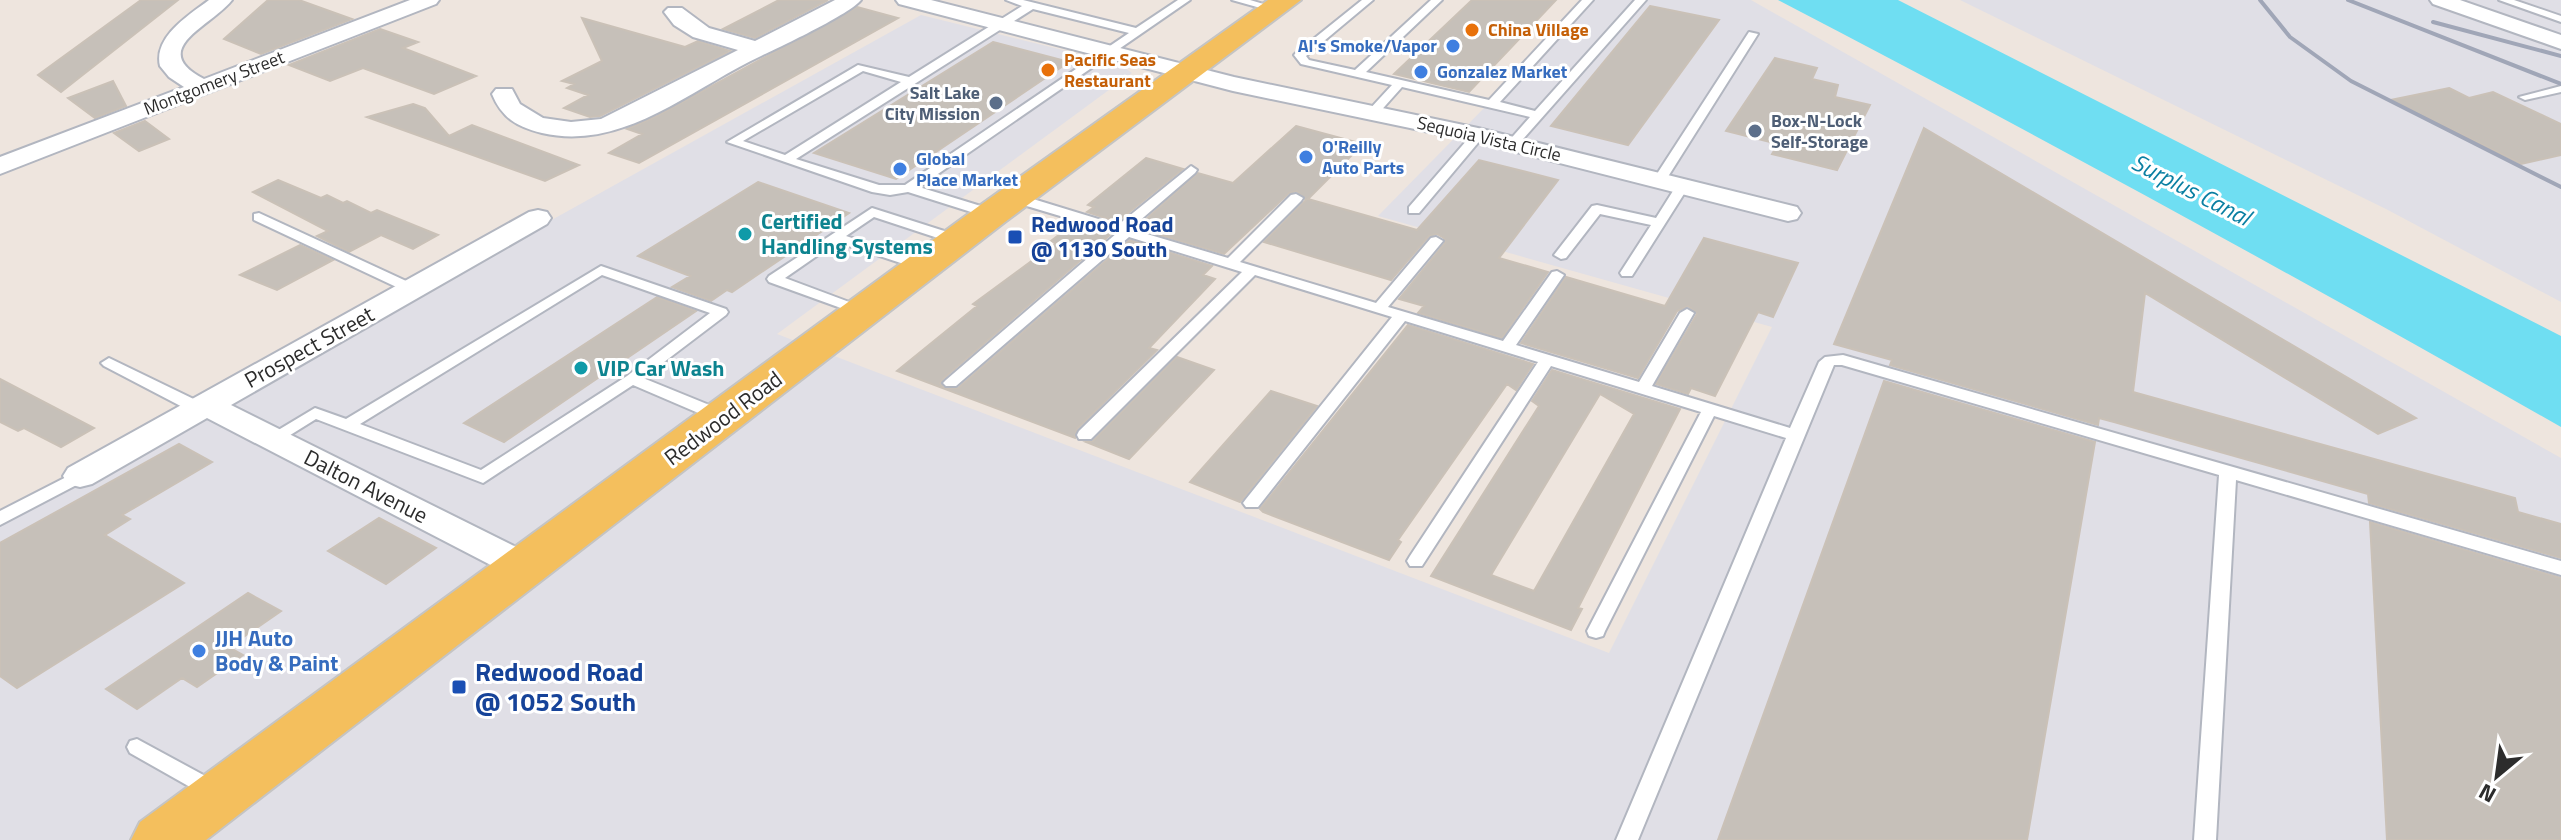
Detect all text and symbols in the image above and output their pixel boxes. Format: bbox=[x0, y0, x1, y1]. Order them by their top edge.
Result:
place label: China Village bbox=[1488, 16, 1589, 43]
marker: China Village bbox=[1463, 21, 1481, 39]
place label: Al's Smoke/Vapor bbox=[1298, 32, 1437, 59]
marker: Al's Smoke/Vapor bbox=[1444, 37, 1462, 55]
street label: Montgomery Street bbox=[140, 43, 289, 122]
place label: Pacific Seas Restaurant bbox=[1064, 46, 1156, 94]
place label: Gonzalez Market bbox=[1437, 58, 1568, 85]
marker: Pacific Seas Restaurant bbox=[1039, 61, 1057, 79]
marker: Gonzalez Market bbox=[1412, 63, 1430, 81]
place label: Salt Lake City Mission bbox=[885, 79, 980, 127]
marker: Salt Lake City Mission bbox=[987, 94, 1005, 112]
place label: Box-N-Lock Self-Storage bbox=[1771, 107, 1868, 155]
street label: Sequoia Vista Circle bbox=[1414, 109, 1564, 168]
marker: Box-N-Lock Self-Storage bbox=[1746, 122, 1764, 140]
place label: O'Reilly Auto Parts bbox=[1322, 133, 1404, 181]
water label: Surplus Canal bbox=[2126, 144, 2260, 236]
place label: Global Place Market bbox=[916, 145, 1018, 193]
marker: O'Reilly Auto Parts bbox=[1297, 148, 1315, 166]
marker: Global Place Market bbox=[891, 160, 909, 178]
place label: Certified Handling Systems bbox=[761, 204, 933, 263]
place label: Redwood Road @ 1130 South bbox=[1031, 207, 1174, 266]
marker: Certified Handling Systems bbox=[736, 225, 754, 243]
marker: Redwood Road @ 1130 South bbox=[1006, 228, 1024, 246]
street label: Prospect Street bbox=[238, 297, 380, 397]
place label: VIP Car Wash bbox=[597, 351, 725, 385]
marker: VIP Car Wash bbox=[572, 359, 590, 377]
street label: Redwood Road bbox=[657, 362, 789, 474]
street label: Dalton Avenue bbox=[298, 440, 434, 532]
place label: JJH Auto Body & Paint bbox=[215, 621, 338, 680]
marker: JJH Auto Body & Paint bbox=[190, 642, 208, 660]
place label: Redwood Road @ 1052 South bbox=[475, 652, 643, 721]
marker: Redwood Road @ 1052 South bbox=[450, 678, 468, 696]
north arrow bbox=[2457, 736, 2537, 816]
text: N bbox=[2472, 775, 2502, 812]

